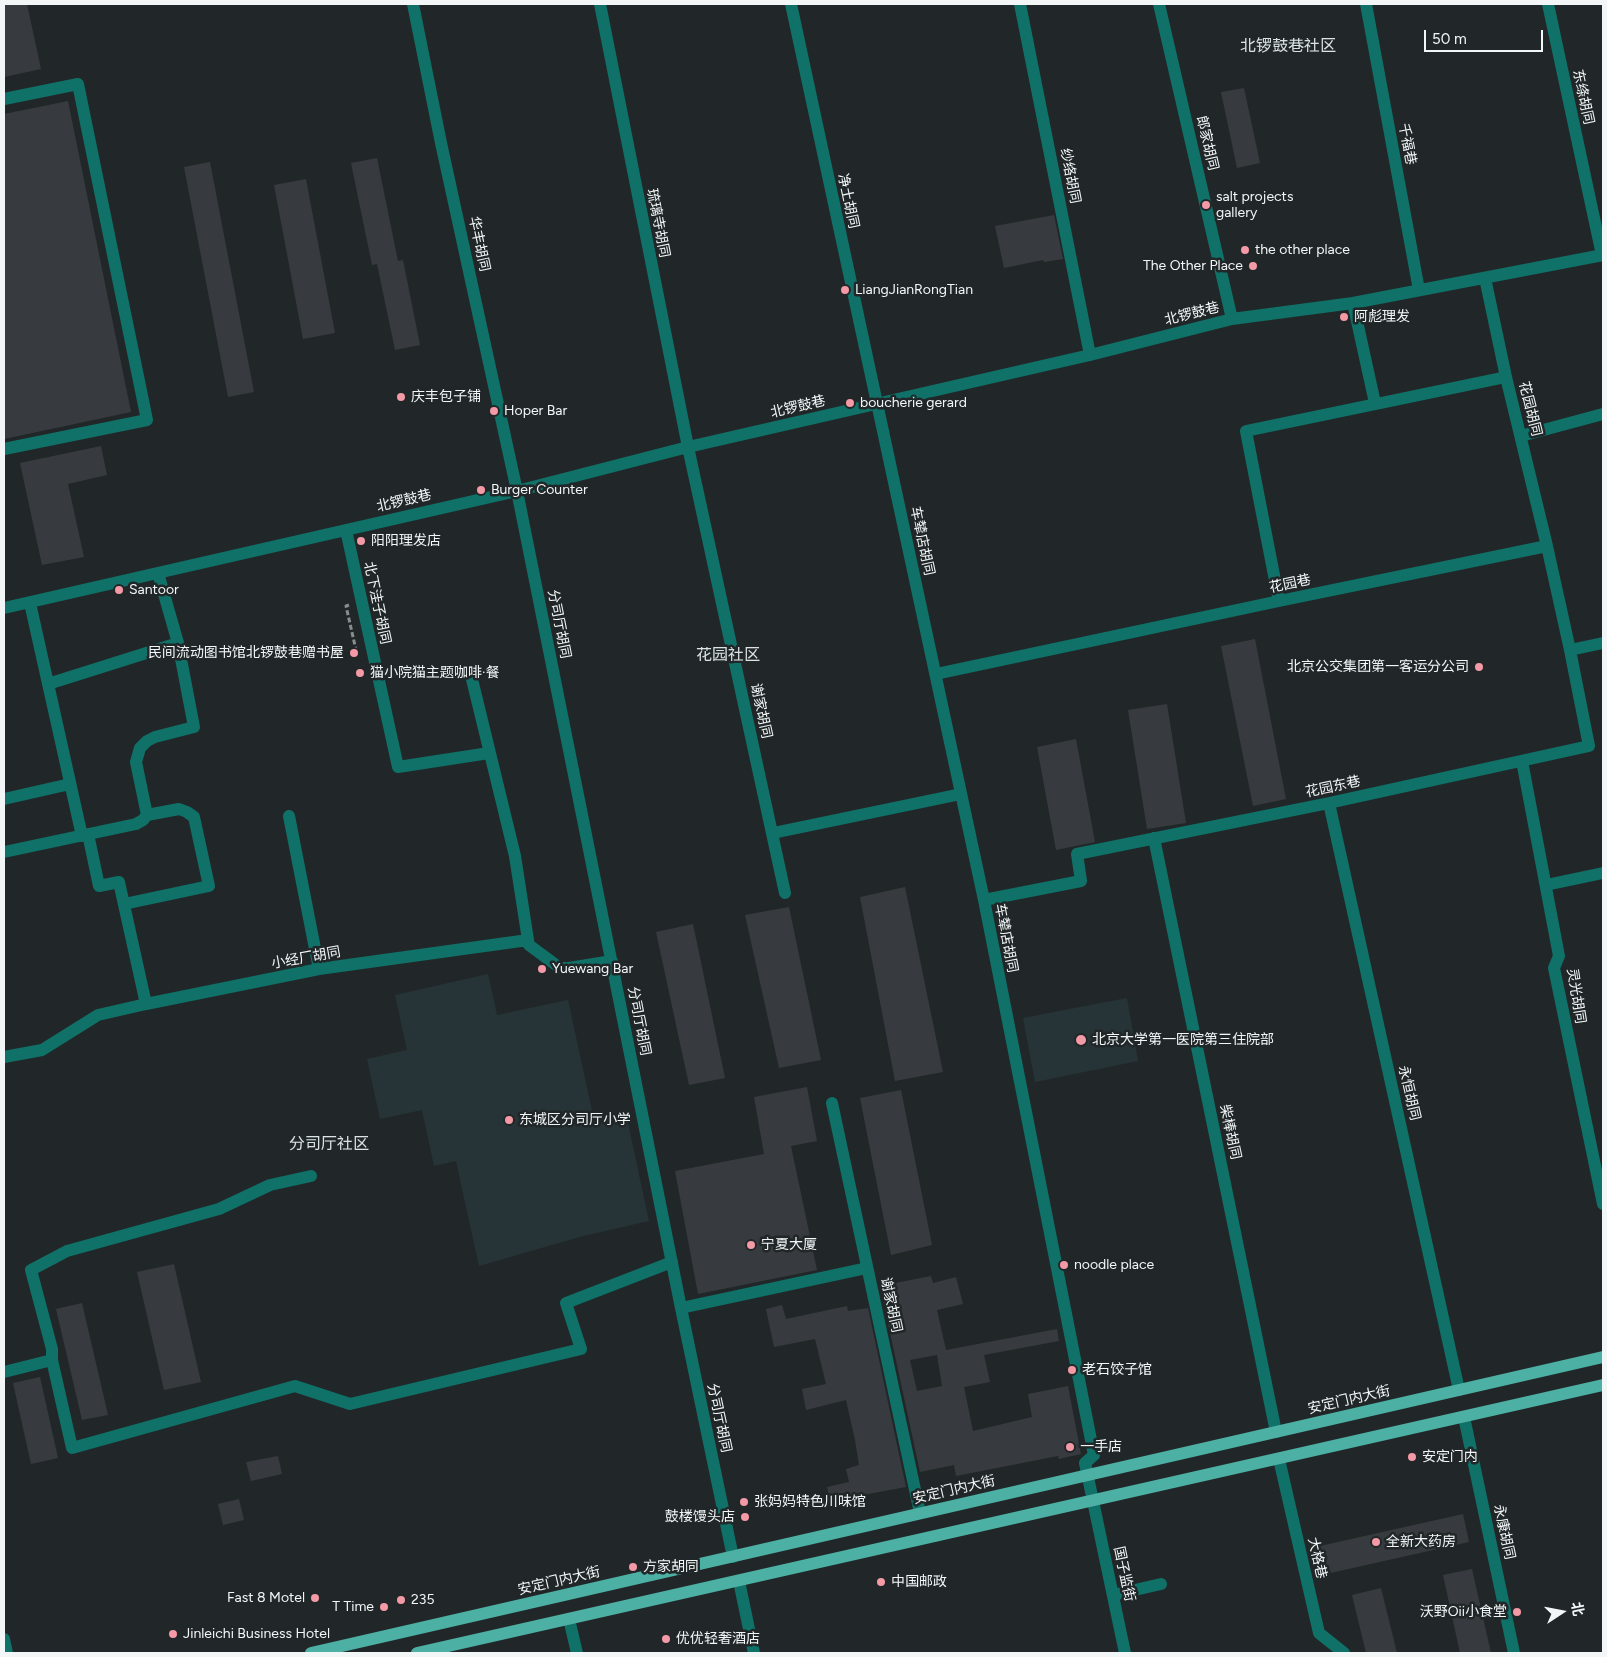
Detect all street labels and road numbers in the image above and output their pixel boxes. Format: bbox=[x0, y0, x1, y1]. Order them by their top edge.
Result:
street label: 东绦胡同 bbox=[1569, 68, 1597, 126]
street label: 郎家胡同 bbox=[1193, 114, 1221, 172]
street label: 千福巷 bbox=[1395, 122, 1419, 166]
street label: 纱络胡同 bbox=[1056, 147, 1084, 205]
street label: 净土胡同 bbox=[834, 172, 862, 230]
street label: 琉璃寺胡同 bbox=[643, 187, 673, 259]
street label: 华丰胡同 bbox=[465, 215, 493, 273]
street label: 北锣鼓巷 bbox=[1163, 299, 1221, 329]
street label: 花园胡同 bbox=[1515, 380, 1545, 438]
street label: 北锣鼓巷 bbox=[769, 393, 827, 421]
street label: 北锣鼓巷 bbox=[375, 487, 433, 515]
street label: 车辇店胡同 bbox=[907, 505, 937, 577]
street label: 北下洼子胡同 bbox=[360, 560, 394, 646]
street label: 花园巷 bbox=[1268, 571, 1312, 597]
street label: 分司厅胡同 bbox=[544, 588, 574, 660]
street label: 谢家胡同 bbox=[747, 682, 775, 740]
street label: 花园东巷 bbox=[1304, 773, 1362, 801]
street label: 车辇店胡同 bbox=[991, 902, 1021, 974]
street label: 小经厂胡同 bbox=[270, 944, 342, 972]
street label: 灵光胡同 bbox=[1563, 967, 1589, 1025]
street label: 分司厅胡同 bbox=[624, 985, 654, 1057]
street label: 永恒胡同 bbox=[1395, 1064, 1423, 1122]
street label: 柴棒胡同 bbox=[1216, 1103, 1244, 1161]
street label: 谢家胡同 bbox=[877, 1276, 905, 1334]
street label: 分司厅胡同 bbox=[704, 1382, 734, 1454]
street label: 安定门内大街 bbox=[1306, 1382, 1392, 1418]
street label: 安定门内大街 bbox=[911, 1472, 997, 1508]
street label: 永康胡同 bbox=[1490, 1503, 1518, 1561]
street label: 大格巷 bbox=[1304, 1536, 1330, 1580]
street label: 国子监街 bbox=[1110, 1545, 1138, 1603]
street label: 安定门内大街 bbox=[516, 1563, 602, 1599]

